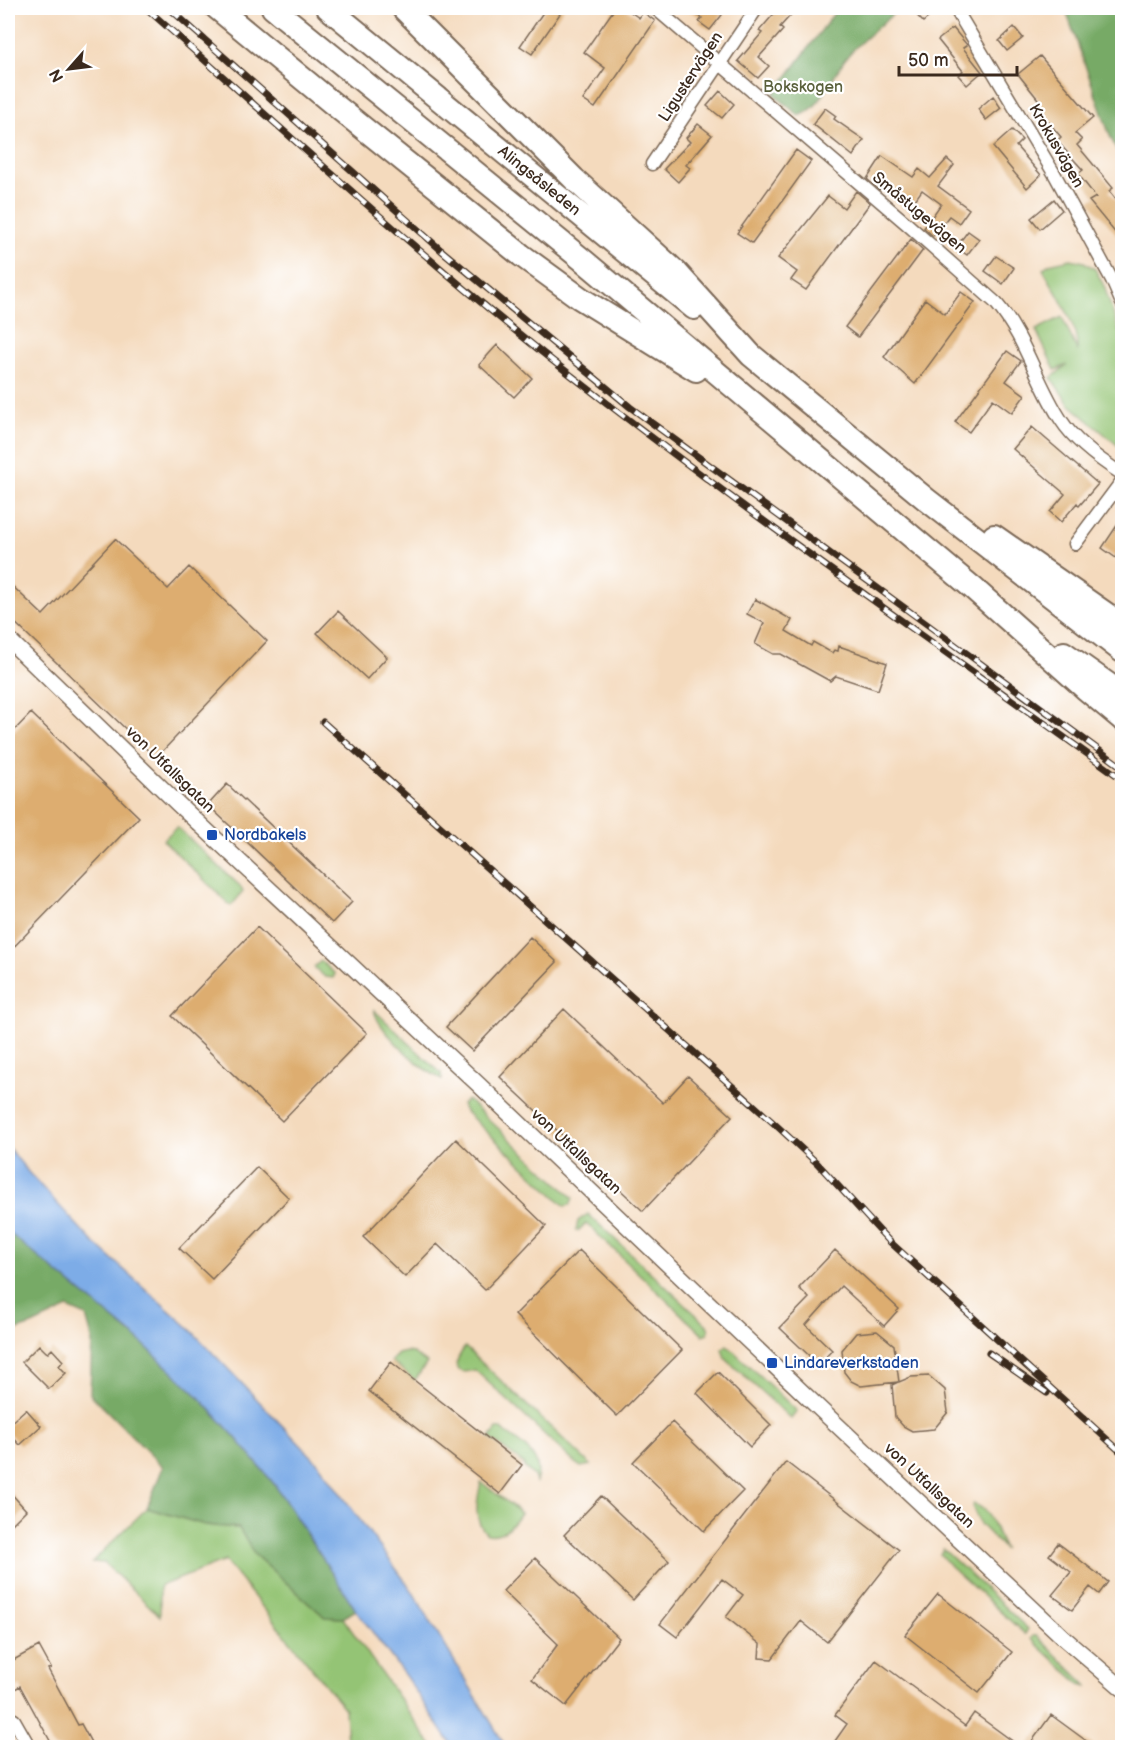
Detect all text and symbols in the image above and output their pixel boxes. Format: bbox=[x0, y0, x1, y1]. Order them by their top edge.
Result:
street label: Ligustervägen bbox=[655, 29, 727, 125]
north arrow bbox=[39, 39, 99, 99]
scale bar bbox=[899, 39, 1018, 77]
text: 50 m bbox=[908, 50, 949, 71]
text: N bbox=[46, 66, 68, 85]
park label: Bokskogen bbox=[763, 78, 843, 97]
street label: Krokusvägen bbox=[1024, 101, 1088, 191]
street label: Alingsåsleden bbox=[494, 142, 584, 220]
street label: Småstugevägen bbox=[868, 168, 970, 258]
street label: von Utfallsgatan bbox=[121, 722, 218, 817]
place label: Nordbakels bbox=[224, 826, 306, 845]
marker: Nordbakels bbox=[205, 828, 219, 842]
street label: von Utfallsgatan bbox=[526, 1105, 625, 1198]
place label: Lindareverkstaden bbox=[784, 1354, 919, 1373]
marker: Lindareverkstaden bbox=[765, 1356, 779, 1370]
street label: von Utfallsgatan bbox=[879, 1439, 978, 1532]

